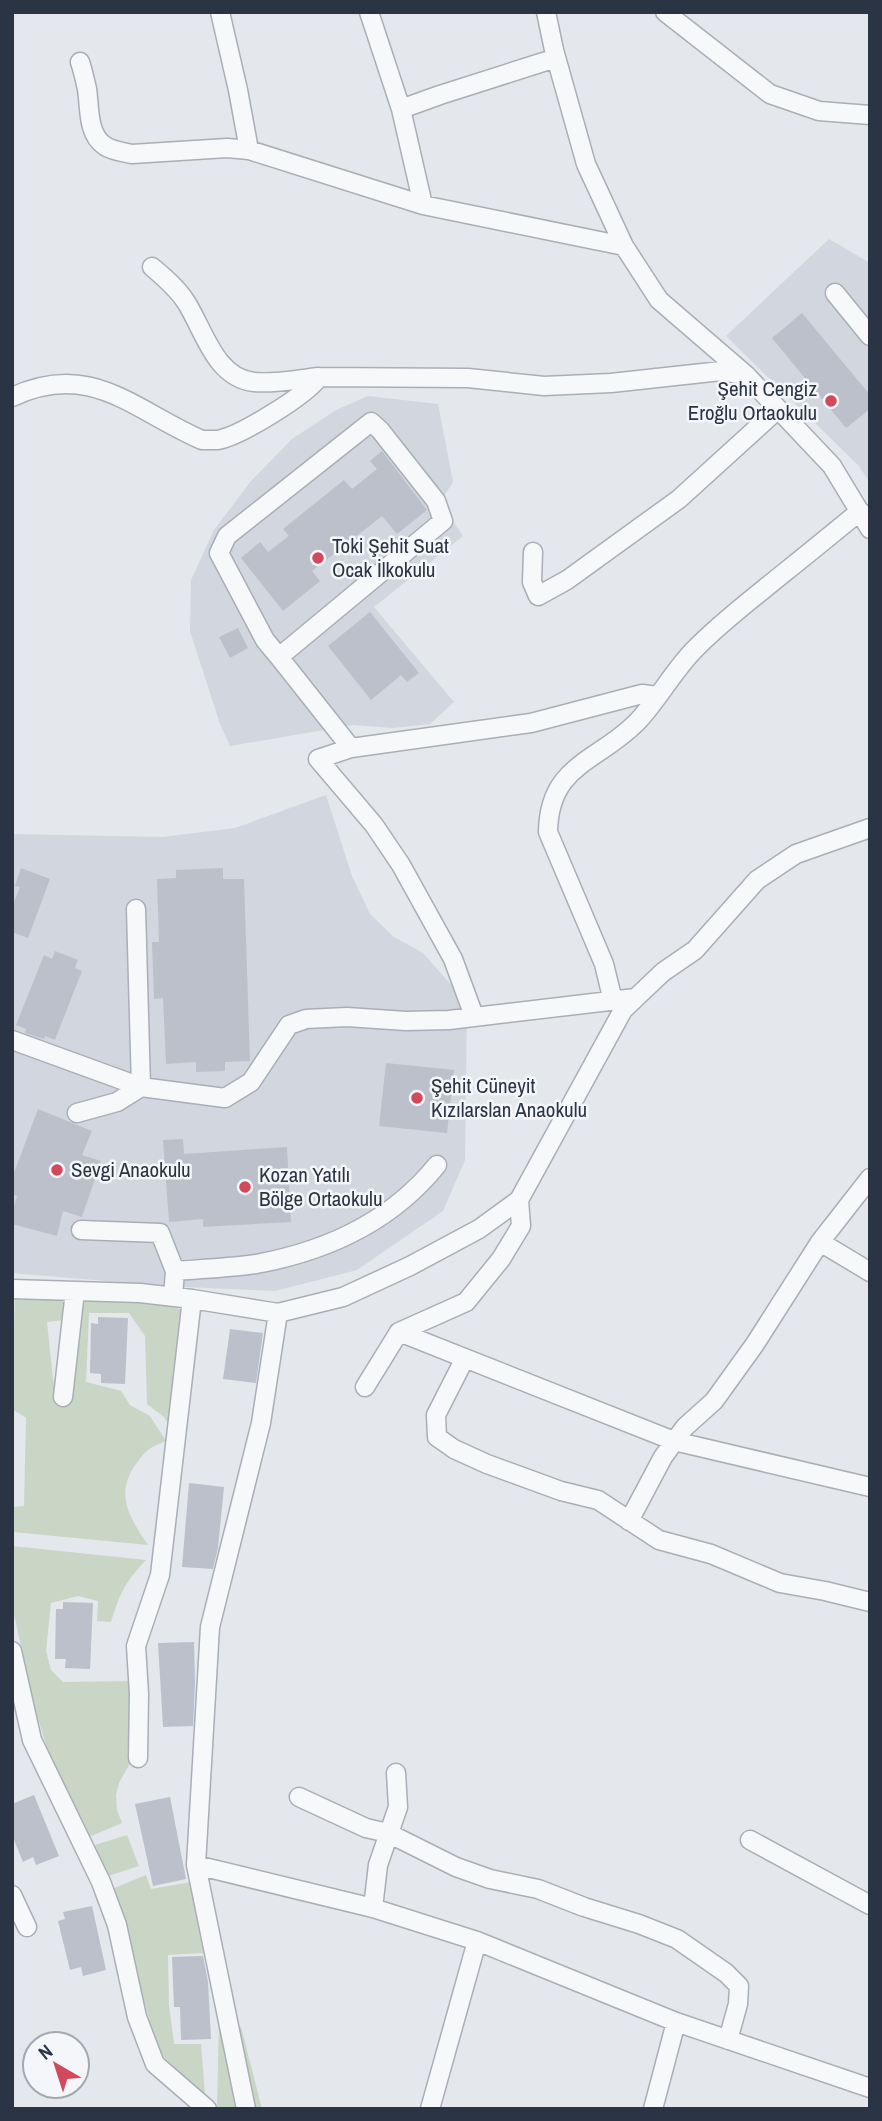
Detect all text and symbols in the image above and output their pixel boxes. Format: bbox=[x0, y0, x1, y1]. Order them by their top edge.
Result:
place label: Şehit Cengiz Eroğlu Ortaokulu bbox=[688, 374, 817, 427]
marker: Şehit Cengiz Eroğlu Ortaokulu bbox=[823, 393, 839, 409]
place label: Toki Şehit Suat Ocak İlkokulu bbox=[332, 531, 449, 584]
marker: Toki Şehit Suat Ocak İlkokulu bbox=[310, 550, 326, 566]
place label: Şehit Cüneyit Kızılarslan Anaokulu bbox=[431, 1071, 587, 1124]
marker: Şehit Cüneyit Kızılarslan Anaokulu bbox=[409, 1090, 425, 1106]
place label: Sevgi Anaokulu bbox=[71, 1155, 191, 1184]
place label: Kozan Yatılı Bölge Ortaokulu bbox=[259, 1160, 382, 1213]
marker: Sevgi Anaokulu bbox=[49, 1162, 65, 1178]
marker: Kozan Yatılı Bölge Ortaokulu bbox=[237, 1179, 253, 1195]
north arrow bbox=[21, 2030, 91, 2100]
text: N bbox=[33, 2038, 58, 2065]

